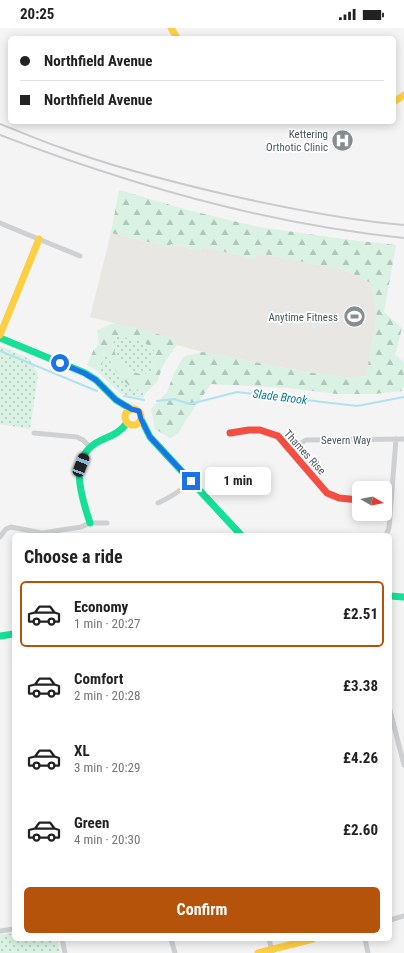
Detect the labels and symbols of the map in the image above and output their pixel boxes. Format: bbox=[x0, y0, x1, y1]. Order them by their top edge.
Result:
hospital icon: Kettering Orthotic Clinic bbox=[330, 127, 356, 153]
place label: Kettering Orthotic Clinic bbox=[266, 128, 328, 154]
sports icon: Anytime Fitness bbox=[341, 304, 367, 330]
place label: Anytime Fitness bbox=[268, 311, 338, 324]
route start bbox=[51, 354, 69, 372]
water label: Slade Brook bbox=[252, 387, 309, 407]
street label: Thames Rise bbox=[281, 427, 328, 477]
street label: Severn Way bbox=[321, 434, 371, 447]
car bbox=[71, 452, 91, 478]
callout: 1 min bbox=[205, 467, 271, 495]
route end bbox=[182, 472, 200, 490]
north arrow bbox=[352, 481, 392, 521]

